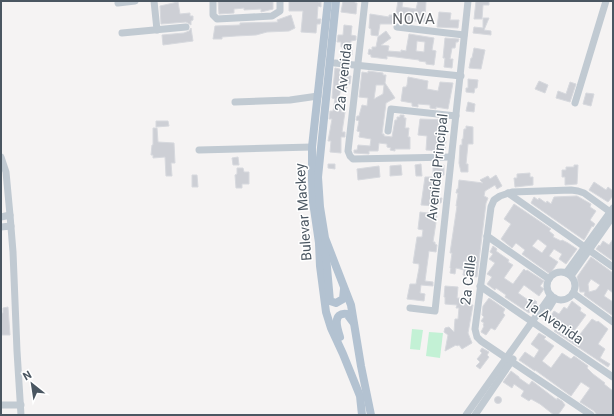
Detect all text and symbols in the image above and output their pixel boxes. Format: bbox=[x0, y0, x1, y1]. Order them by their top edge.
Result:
district label: NOVA bbox=[392, 10, 436, 28]
street label: 2a Avenida bbox=[331, 42, 355, 112]
street label: Avenida Principal bbox=[423, 113, 451, 221]
street label: Bulevar Mackey bbox=[292, 162, 314, 261]
street label: 2a Calle bbox=[457, 254, 479, 306]
street label: 1a Avenida bbox=[521, 295, 587, 347]
north arrow bbox=[12, 364, 52, 404]
text: N bbox=[21, 368, 34, 383]

